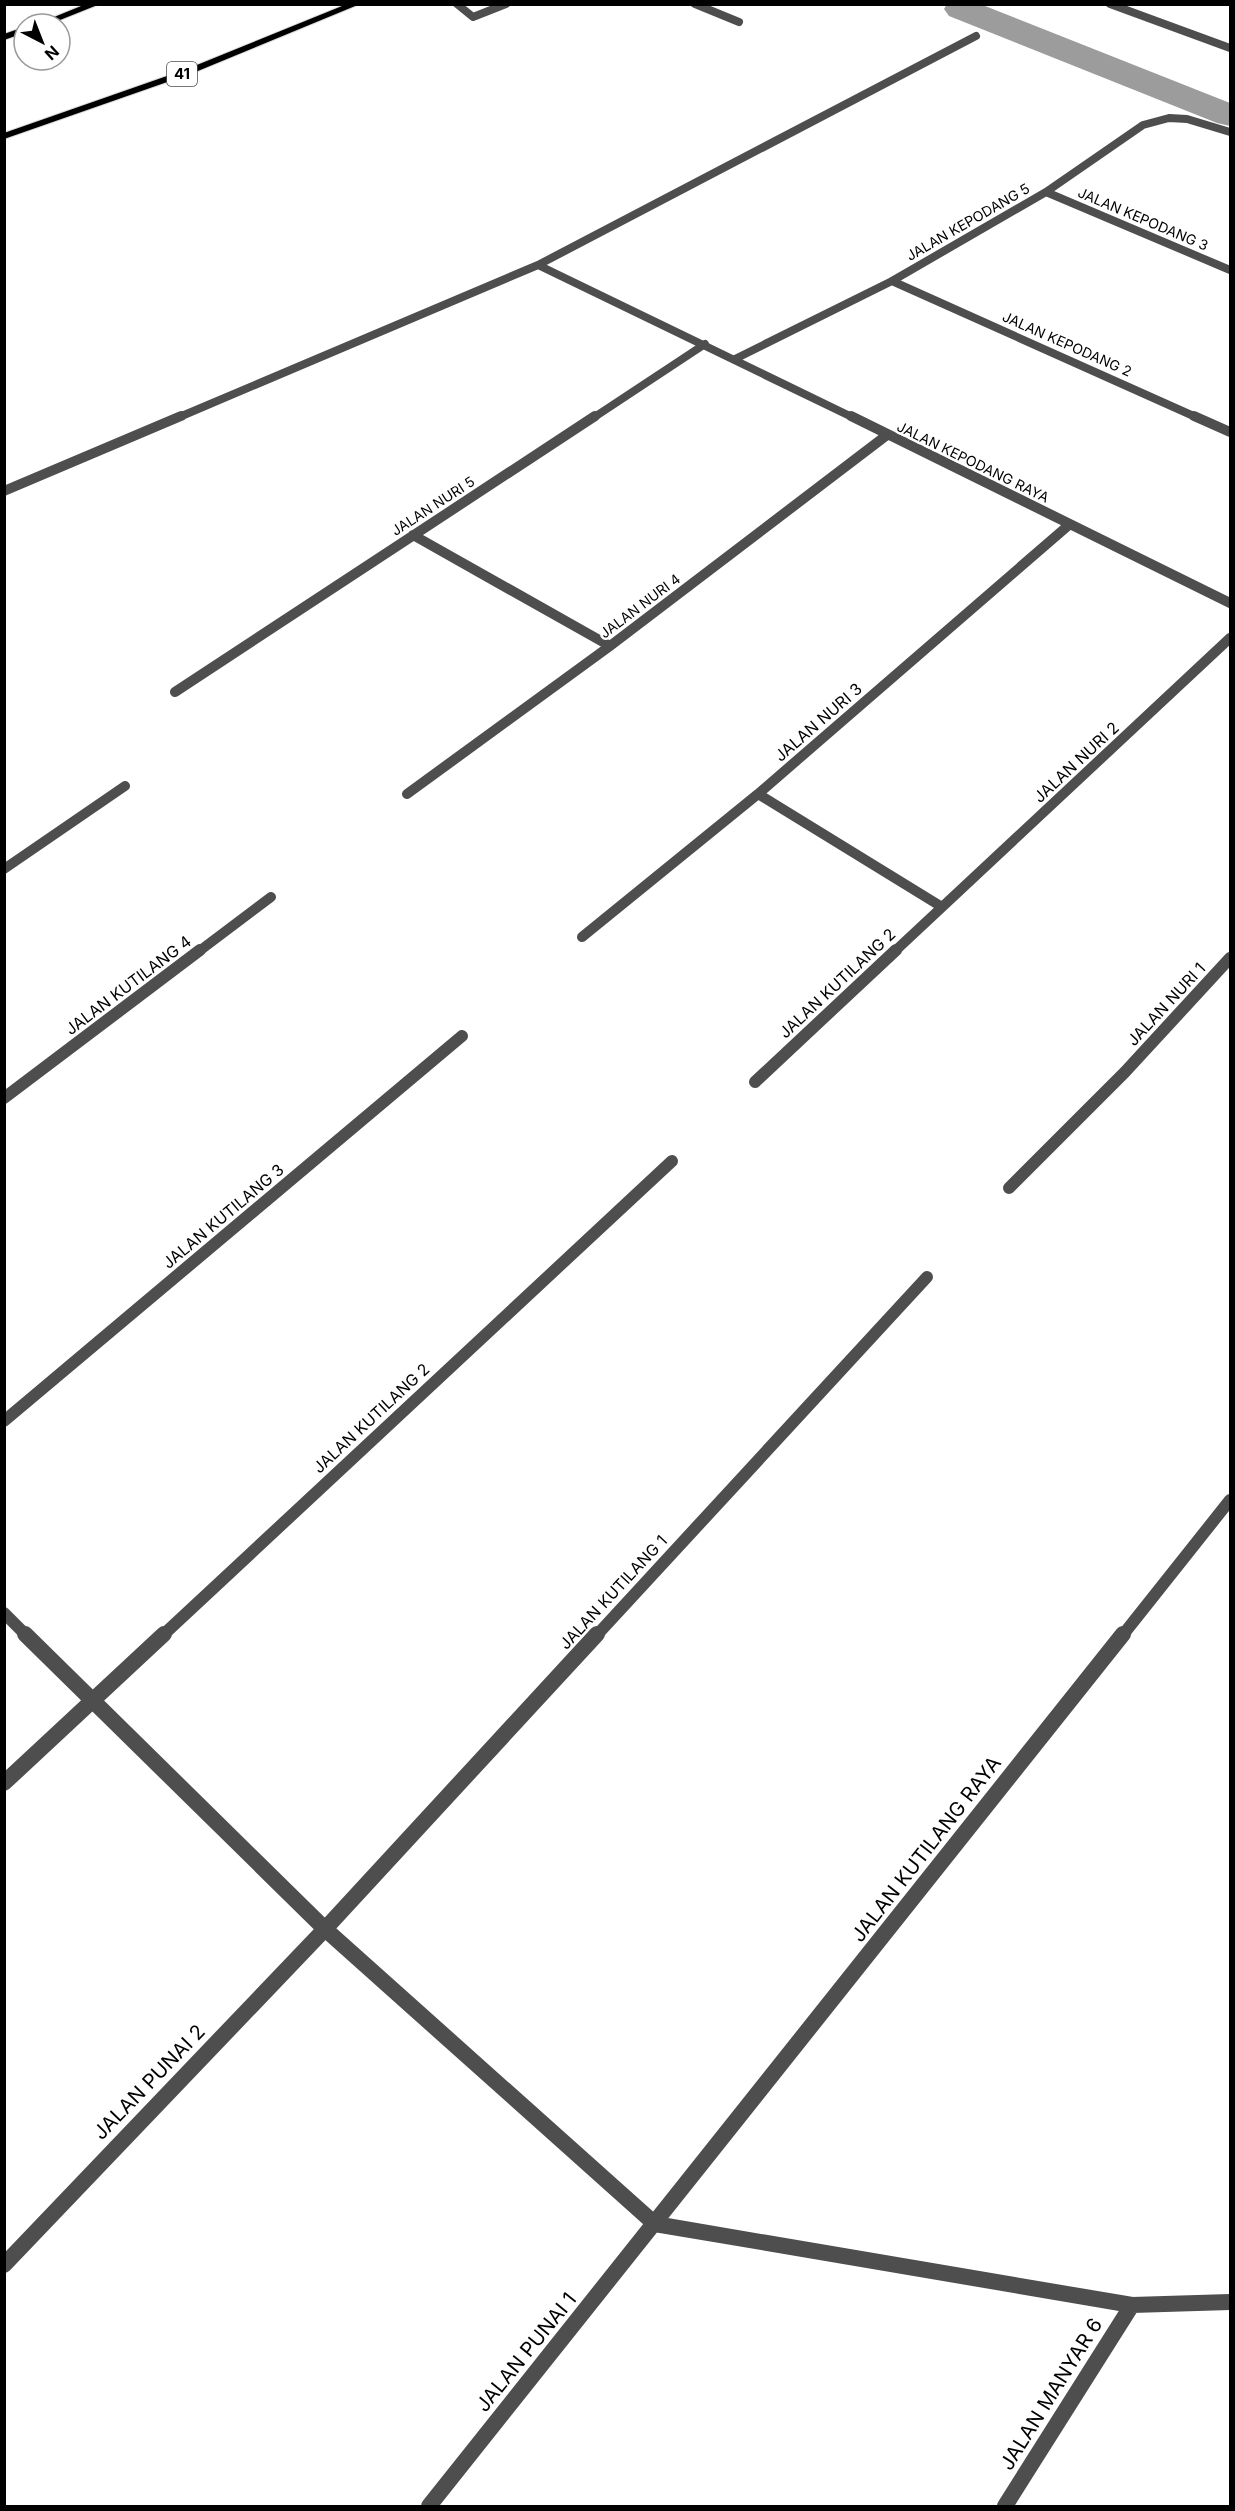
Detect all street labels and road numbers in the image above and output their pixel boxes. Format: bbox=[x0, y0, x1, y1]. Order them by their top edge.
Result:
road number: 41 bbox=[167, 62, 197, 86]
street label: JALAN KEPODANG 5 bbox=[903, 179, 1032, 264]
street label: JALAN KEPODANG 3 bbox=[1076, 183, 1211, 254]
street label: JALAN KEPODANG 2 bbox=[1000, 307, 1134, 380]
street label: JALAN KEPODANG RAYA bbox=[894, 417, 1052, 506]
street label: JALAN NURI 5 bbox=[388, 472, 477, 539]
street label: JALAN NURI 4 bbox=[596, 570, 683, 641]
street label: JALAN NURI 3 bbox=[770, 679, 866, 765]
street label: JALAN NURI 2 bbox=[1029, 717, 1123, 807]
street label: JALAN KUTILANG 2 bbox=[775, 924, 899, 1042]
street label: JALAN KUTILANG 4 bbox=[61, 931, 195, 1039]
street label: JALAN NURI 1 bbox=[1123, 958, 1209, 1050]
street label: JALAN KUTILANG 3 bbox=[158, 1159, 288, 1273]
street label: JALAN KUTILANG 2 bbox=[309, 1359, 433, 1477]
street label: JALAN KUTILANG 1 bbox=[555, 1531, 671, 1653]
street label: JALAN KUTILANG RAYA bbox=[846, 1751, 1006, 1947]
street label: JALAN PUNAI 2 bbox=[88, 2020, 210, 2144]
street label: JALAN PUNAI 1 bbox=[471, 2288, 581, 2416]
street label: JALAN MANYAR 6 bbox=[995, 2314, 1107, 2474]

